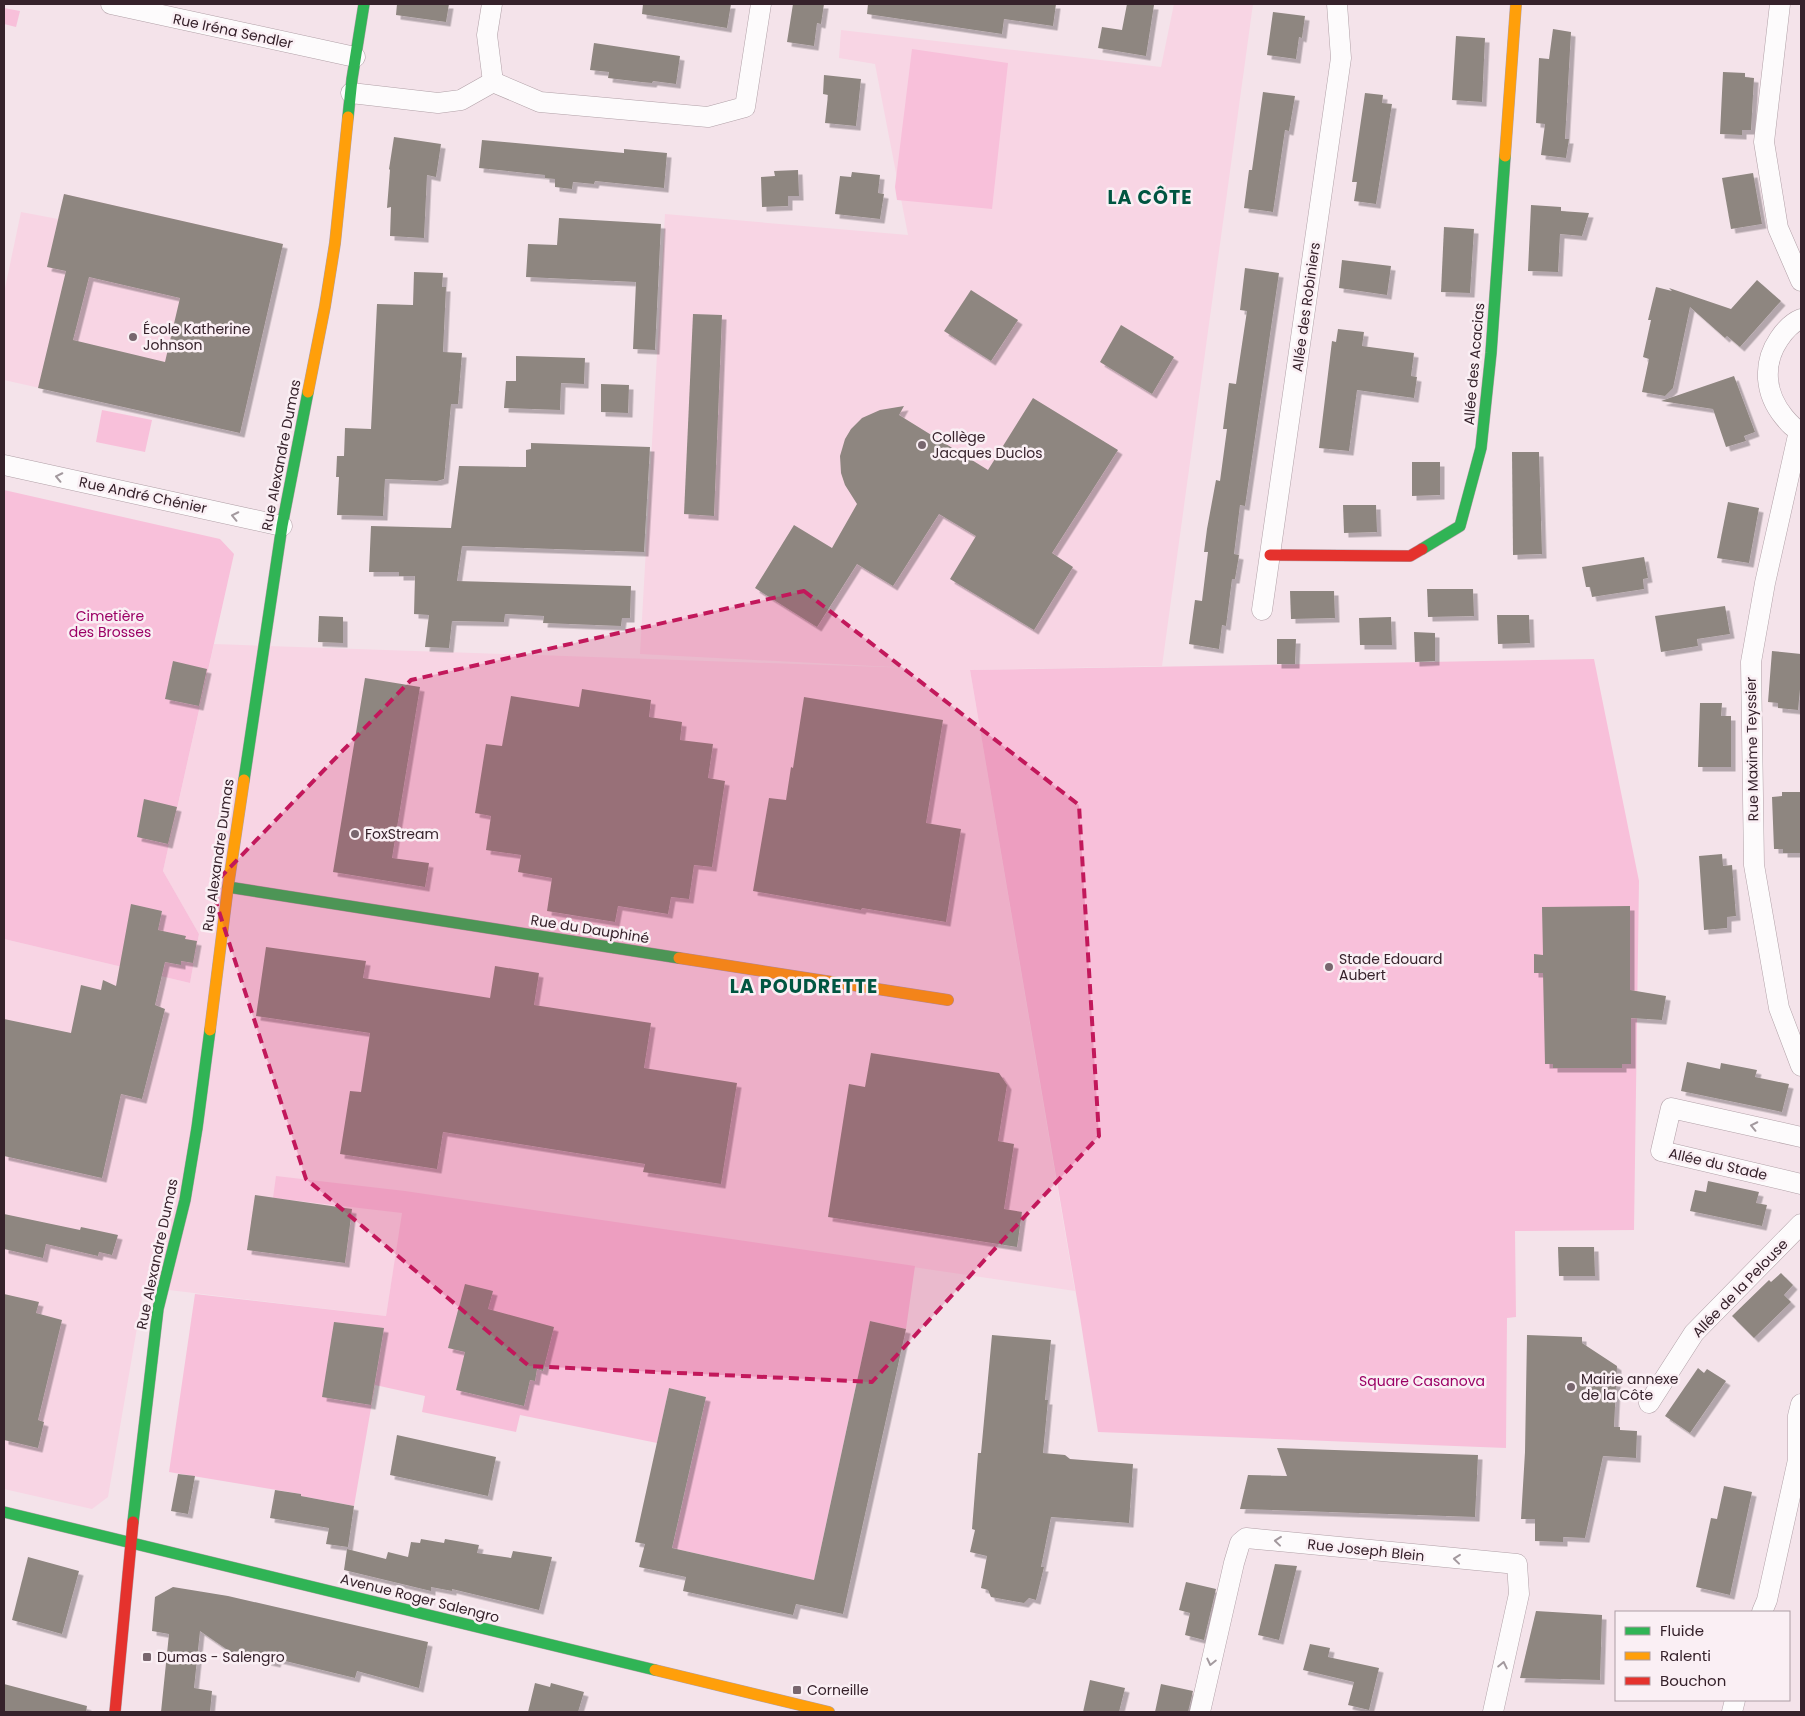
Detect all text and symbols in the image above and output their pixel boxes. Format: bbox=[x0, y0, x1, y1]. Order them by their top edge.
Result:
street label: Rue Iréna Sendler bbox=[171, 9, 295, 53]
district label: LA CÔTE bbox=[1107, 184, 1193, 211]
street label: Allée des Robiniers bbox=[1287, 241, 1325, 373]
street label: Allée des Acacias bbox=[1459, 302, 1489, 426]
place label: École Katherine Johnson bbox=[143, 319, 251, 355]
marker: École Katherine Johnson bbox=[127, 331, 139, 343]
street label: Rue Alexandre Dumas bbox=[257, 378, 305, 532]
place label: Collège Jacques Duclos bbox=[932, 427, 1043, 463]
marker: Collège Jacques Duclos bbox=[916, 439, 928, 451]
one-way arrow bbox=[54, 472, 63, 483]
street label: Rue André Chénier bbox=[77, 472, 209, 518]
one-way arrow bbox=[230, 511, 239, 522]
park label: Cimetière des Brosses bbox=[69, 606, 151, 642]
street label: Rue Maxime Teyssier bbox=[1741, 677, 1763, 821]
street label: Rue Alexandre Dumas bbox=[197, 777, 239, 933]
place label: FoxStream bbox=[365, 824, 439, 844]
marker: FoxStream bbox=[349, 828, 361, 840]
street label: Rue du Dauphiné bbox=[529, 910, 651, 948]
place label: Stade Edouard Aubert bbox=[1339, 949, 1442, 985]
marker: Stade Edouard Aubert bbox=[1323, 961, 1335, 973]
district label: LA POUDRETTE bbox=[730, 973, 878, 1000]
one-way arrow bbox=[1749, 1121, 1758, 1132]
street label: Allée du Stade bbox=[1667, 1143, 1770, 1185]
street label: Rue Alexandre Dumas bbox=[131, 1177, 183, 1331]
street label: Allée de la Pelouse bbox=[1688, 1234, 1793, 1342]
place label: Mairie annexe de la Côte bbox=[1581, 1369, 1679, 1405]
park label: Square Casanova bbox=[1359, 1371, 1485, 1391]
marker: Mairie annexe de la Côte bbox=[1565, 1381, 1577, 1393]
street label: Rue Joseph Blein bbox=[1307, 1534, 1425, 1566]
one-way arrow bbox=[1274, 1536, 1282, 1547]
one-way arrow bbox=[1453, 1553, 1461, 1564]
street label: Avenue Roger Salengro bbox=[338, 1569, 502, 1627]
legend bbox=[1615, 1611, 1790, 1701]
text: Fluide bbox=[1660, 1620, 1704, 1641]
text: Ralenti bbox=[1660, 1645, 1711, 1666]
place label: Dumas - Salengro bbox=[157, 1647, 285, 1667]
marker: Dumas - Salengro bbox=[141, 1651, 153, 1663]
one-way arrow bbox=[1206, 1658, 1217, 1666]
one-way arrow bbox=[1498, 1660, 1508, 1669]
text: Bouchon bbox=[1660, 1670, 1726, 1691]
place label: Corneille bbox=[807, 1680, 869, 1700]
marker: Corneille bbox=[791, 1684, 803, 1696]

